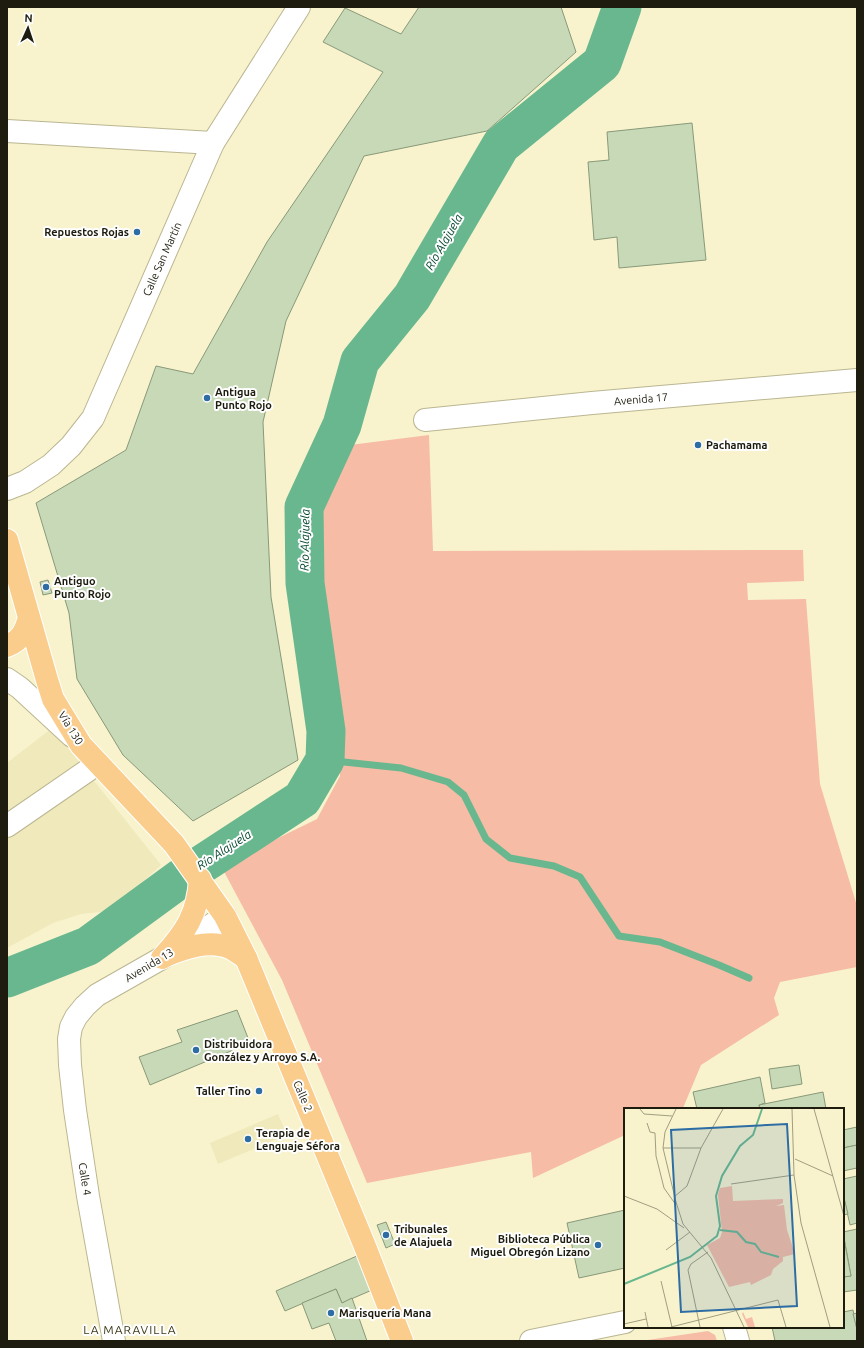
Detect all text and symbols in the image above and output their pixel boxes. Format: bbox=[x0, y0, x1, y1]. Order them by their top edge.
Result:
north arrow bbox=[8, 8, 48, 48]
text: N bbox=[24, 12, 33, 24]
water label: Río Alajuela bbox=[422, 211, 465, 272]
street label: Calle San Martín bbox=[140, 220, 184, 298]
place label: Repuestos Rojas bbox=[44, 226, 129, 238]
marker: Repuestos Rojas bbox=[132, 227, 142, 237]
place label: Antigua Punto Rojo bbox=[215, 386, 272, 411]
street label: Avenida 17 bbox=[613, 391, 669, 407]
marker: Antigua Punto Rojo bbox=[202, 393, 212, 403]
place label: Pachamama bbox=[706, 439, 767, 451]
marker: Pachamama bbox=[693, 440, 703, 450]
water label: Río Alajuela bbox=[297, 508, 312, 571]
place label: Antiguo Punto Rojo bbox=[54, 575, 111, 600]
marker: Antiguo Punto Rojo bbox=[41, 582, 51, 592]
street label: Vía 130 bbox=[56, 709, 86, 747]
water label: Río Alajuela bbox=[194, 827, 254, 872]
street label: Avenida 13 bbox=[123, 946, 175, 984]
place label: Distribuidora González y Arroyo S.A. bbox=[204, 1038, 321, 1063]
marker: Distribuidora González y Arroyo S.A. bbox=[191, 1045, 201, 1055]
street label: Calle 2 bbox=[291, 1078, 315, 1114]
place label: Taller Tino bbox=[196, 1085, 251, 1097]
marker: Taller Tino bbox=[254, 1086, 264, 1096]
inset map bbox=[624, 1108, 844, 1328]
place label: Terapia de Lenguaje Séfora bbox=[256, 1127, 340, 1152]
marker: Terapia de Lenguaje Séfora bbox=[243, 1134, 253, 1144]
street label: Calle 4 bbox=[76, 1162, 94, 1196]
place label: Tribunales de Alajuela bbox=[394, 1223, 452, 1248]
marker: Tribunales de Alajuela bbox=[381, 1230, 391, 1240]
place label: Biblioteca Pública Miguel Obregón Lizano bbox=[470, 1233, 590, 1258]
marker: Biblioteca Pública Miguel Obregón Lizano bbox=[593, 1240, 603, 1250]
place label: Marisquería Mana bbox=[339, 1307, 431, 1319]
marker: Marisquería Mana bbox=[326, 1308, 336, 1318]
district label: LA MARAVILLA bbox=[83, 1323, 177, 1336]

